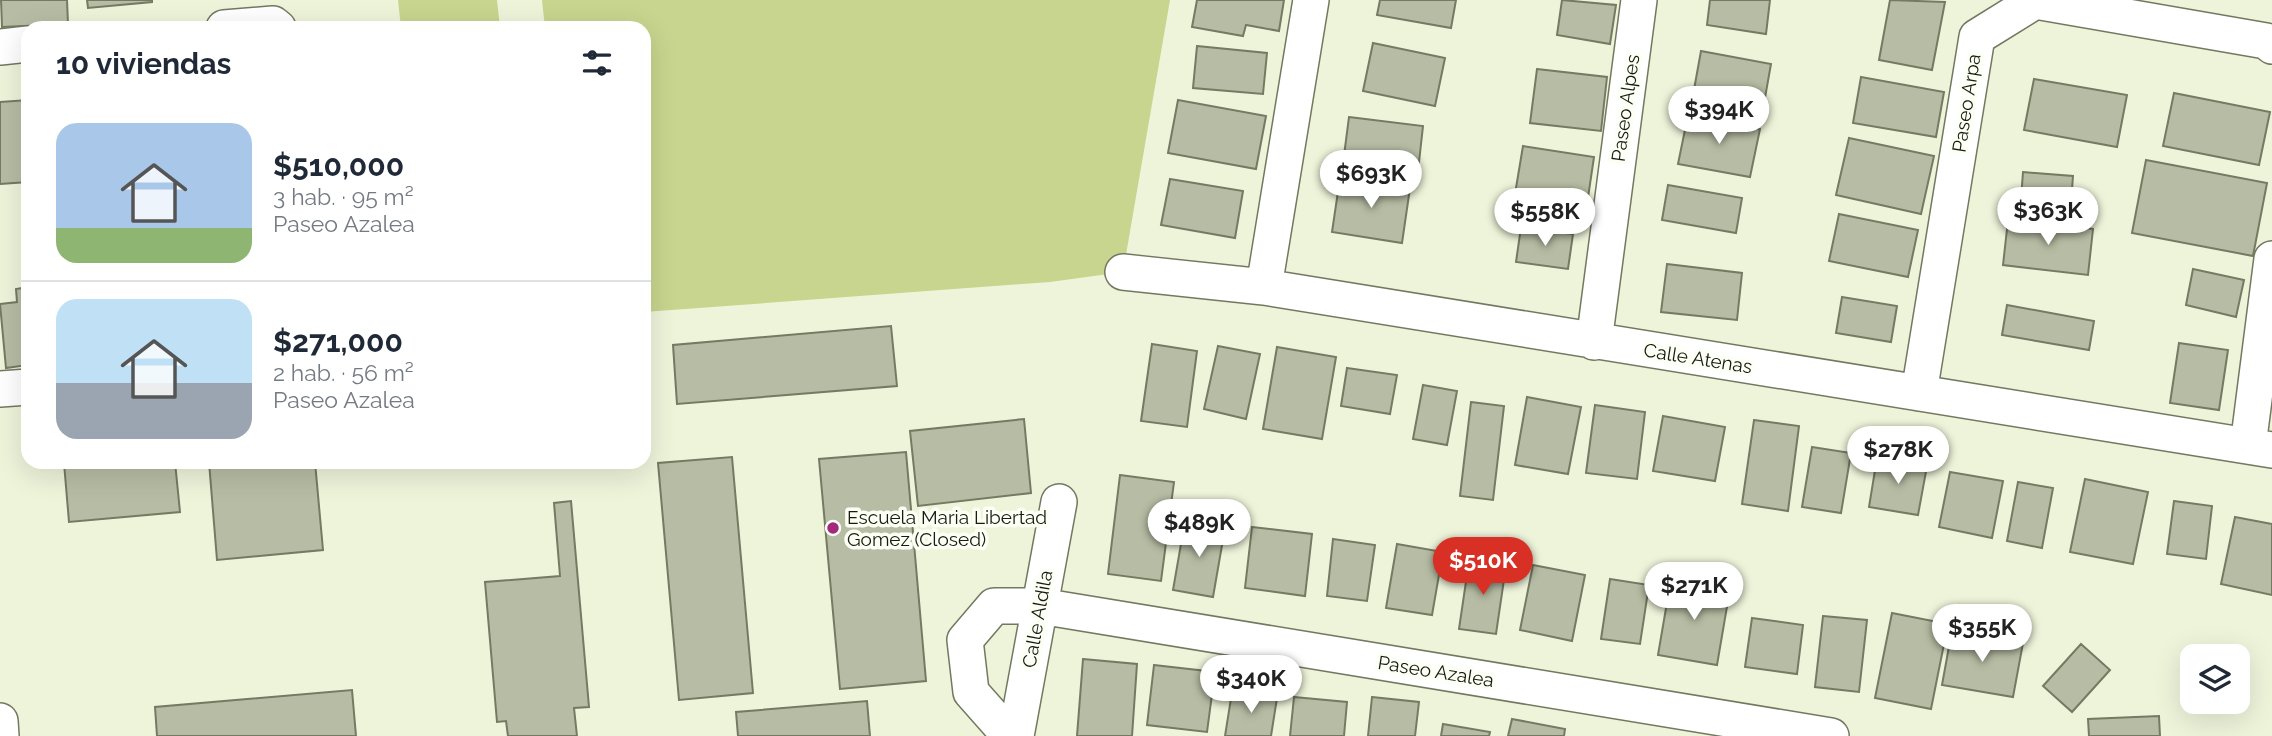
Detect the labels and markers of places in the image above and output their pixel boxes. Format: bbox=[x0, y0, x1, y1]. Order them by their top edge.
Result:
pin: $394K bbox=[1670, 86, 1768, 146]
pin: $693K bbox=[1322, 150, 1420, 210]
pin: $558K bbox=[1496, 188, 1594, 248]
pin: $363K bbox=[1999, 188, 2097, 247]
pin: $278K bbox=[1849, 426, 1947, 486]
pin: $489K bbox=[1150, 500, 1248, 559]
place label: Escuela Maria Libertad Gomez (Closed) bbox=[847, 506, 1047, 550]
marker: Escuela Maria Libertad Gomez (Closed) bbox=[825, 520, 841, 536]
pin: $510K bbox=[1434, 538, 1532, 597]
pin: $271K bbox=[1645, 562, 1743, 622]
pin: $355K bbox=[1933, 604, 2031, 664]
pin: $340K bbox=[1202, 656, 1300, 715]

